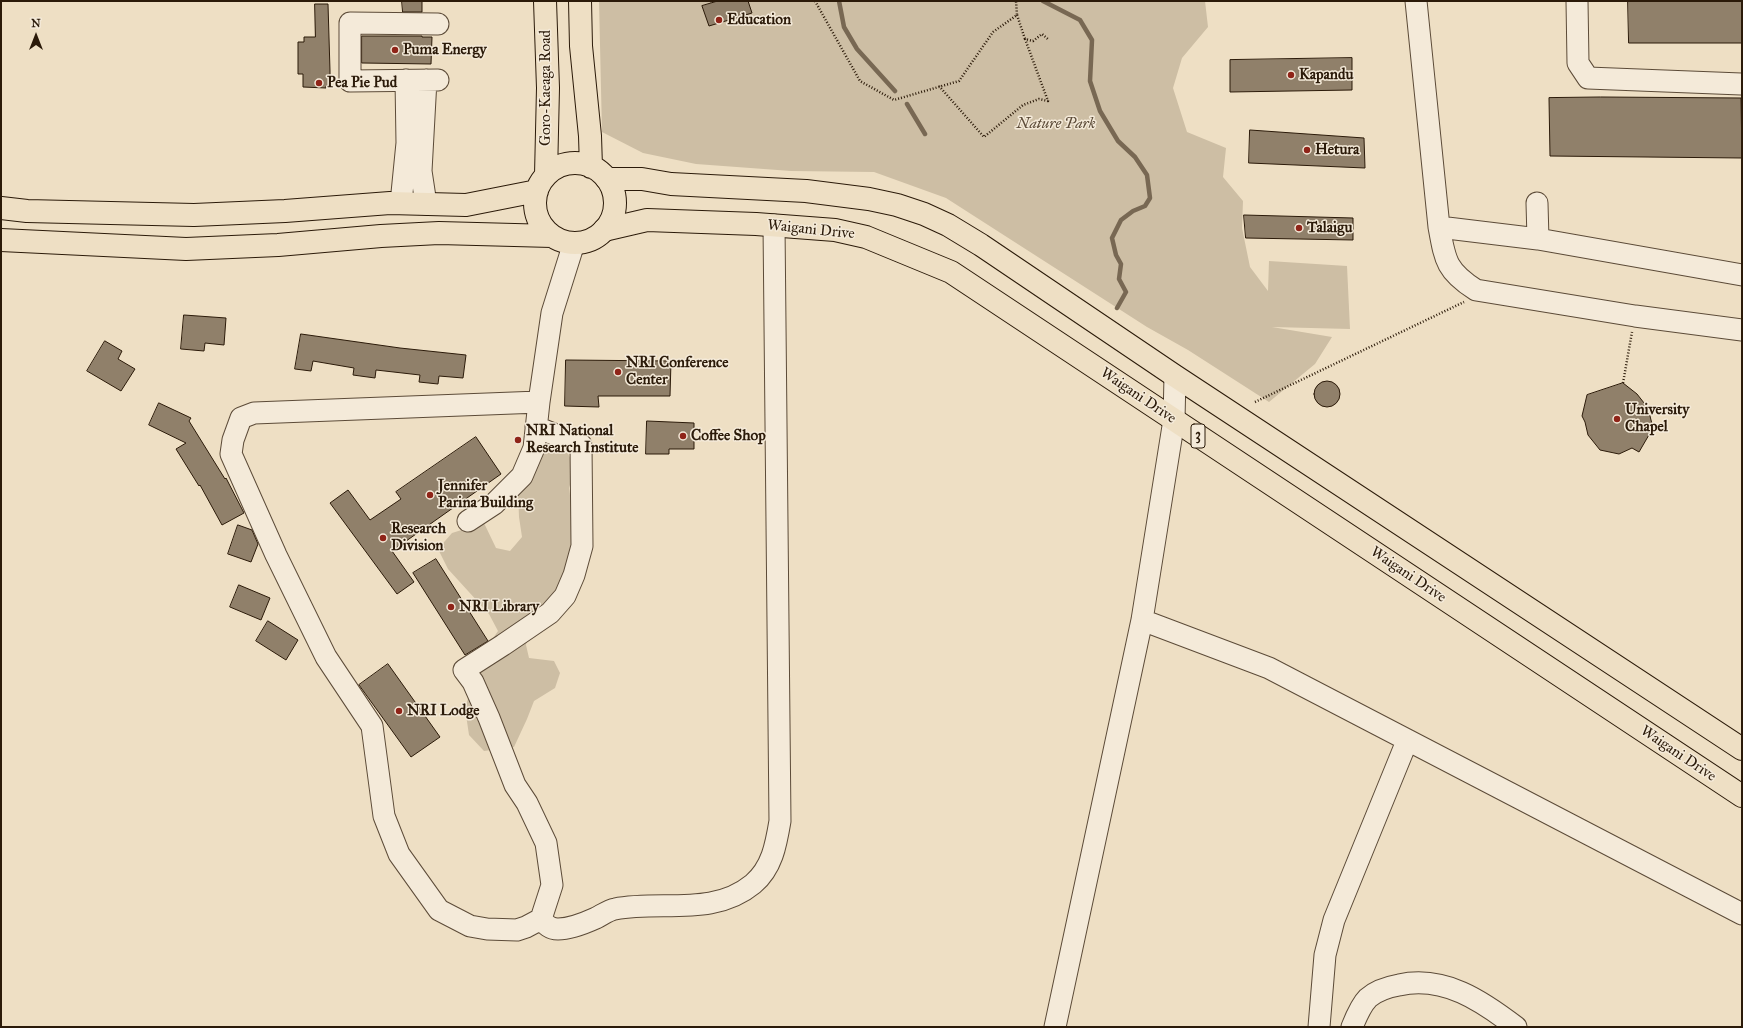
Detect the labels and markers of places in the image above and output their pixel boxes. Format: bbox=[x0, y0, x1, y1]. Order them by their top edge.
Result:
place label: Education bbox=[727, 11, 791, 29]
marker: Education bbox=[714, 15, 724, 25]
place label: Puma Energy bbox=[403, 41, 487, 59]
marker: Puma Energy bbox=[390, 45, 400, 55]
place label: Kapandu bbox=[1299, 66, 1353, 84]
marker: Kapandu bbox=[1286, 70, 1296, 80]
place label: Pea Pie Pud bbox=[327, 74, 397, 92]
marker: Pea Pie Pud bbox=[314, 78, 324, 88]
place label: Hetura bbox=[1315, 141, 1359, 159]
marker: Hetura bbox=[1302, 145, 1312, 155]
place label: Talaigu bbox=[1307, 219, 1352, 237]
marker: Talaigu bbox=[1294, 223, 1304, 233]
place label: NRI Conference Center bbox=[626, 354, 729, 389]
marker: NRI Conference Center bbox=[613, 367, 623, 377]
place label: University Chapel bbox=[1625, 401, 1689, 436]
marker: University Chapel bbox=[1612, 414, 1622, 424]
place label: NRI National Research Institute bbox=[526, 422, 638, 457]
place label: Coffee Shop bbox=[691, 427, 766, 445]
marker: Coffee Shop bbox=[678, 431, 688, 441]
marker: NRI National Research Institute bbox=[513, 435, 523, 445]
place label: Jennifer Parina Building bbox=[438, 477, 533, 512]
marker: Jennifer Parina Building bbox=[425, 490, 435, 500]
place label: Research Division bbox=[391, 520, 446, 555]
marker: Research Division bbox=[378, 533, 388, 543]
place label: NRI Library bbox=[459, 598, 539, 616]
marker: NRI Library bbox=[446, 602, 456, 612]
place label: NRI Lodge bbox=[407, 702, 479, 720]
marker: NRI Lodge bbox=[394, 706, 404, 716]

